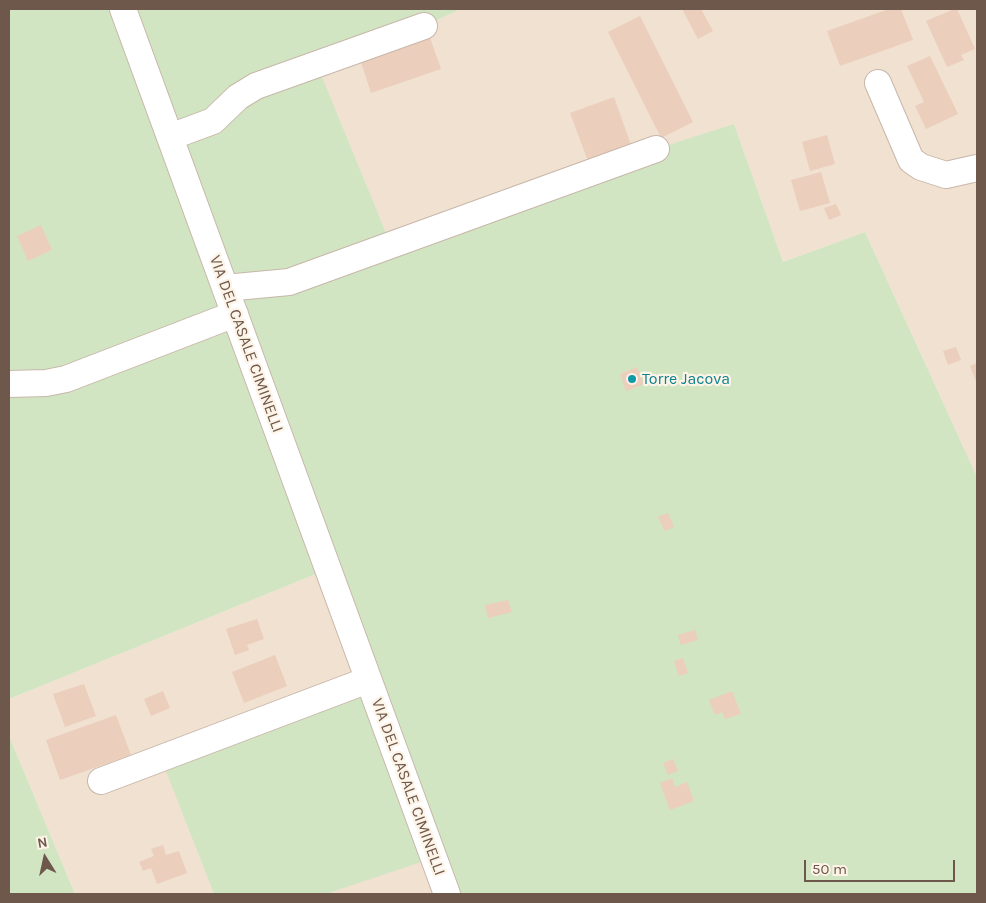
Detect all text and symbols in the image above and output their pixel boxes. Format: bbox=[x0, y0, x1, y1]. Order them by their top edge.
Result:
street label: VIA DEL CASALE CIMINELLI bbox=[205, 253, 287, 435]
place label: Torre Jacova bbox=[642, 369, 730, 389]
marker: Torre Jacova bbox=[626, 373, 638, 385]
street label: VIA DEL CASALE CIMINELLI bbox=[367, 696, 449, 878]
north arrow bbox=[20, 833, 70, 883]
text: N bbox=[36, 833, 49, 852]
scale bar bbox=[806, 850, 957, 882]
text: 50 m bbox=[812, 860, 847, 878]

